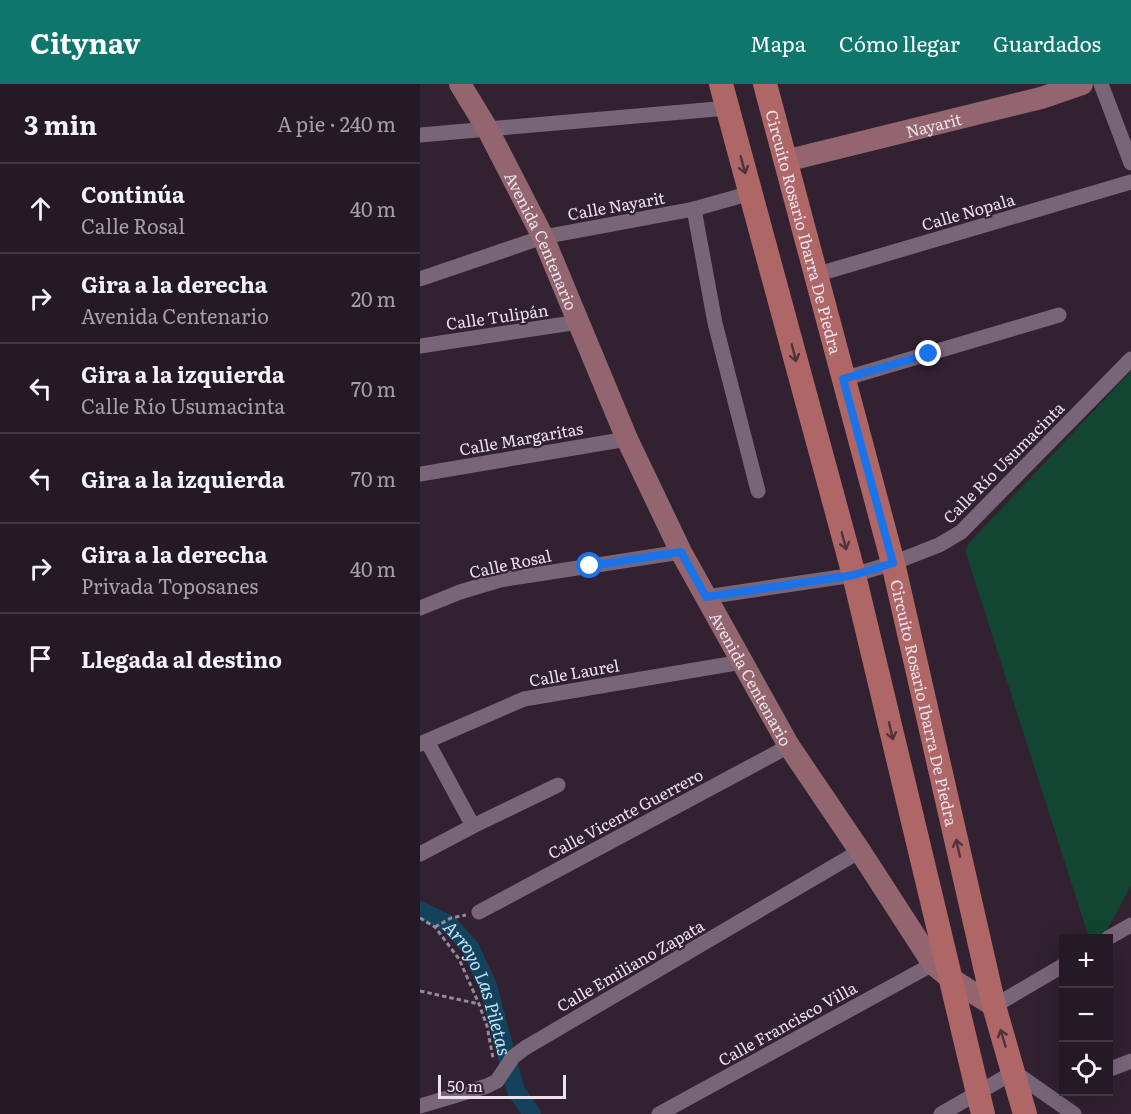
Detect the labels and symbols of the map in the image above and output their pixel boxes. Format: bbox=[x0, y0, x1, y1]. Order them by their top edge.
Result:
street label: Nayarit bbox=[903, 106, 964, 143]
street label: Circuito Rosario Ibarra De Piedra bbox=[760, 107, 849, 357]
one-way arrow bbox=[738, 155, 749, 174]
street label: Avenida Centenario bbox=[499, 167, 584, 314]
street label: Calle Nayarit bbox=[565, 185, 667, 225]
street label: Calle Nopala bbox=[919, 186, 1018, 236]
street label: Calle Tulipán bbox=[444, 297, 550, 335]
route end bbox=[915, 340, 941, 366]
one-way arrow bbox=[788, 343, 800, 362]
street label: Calle Río Usumacinta bbox=[937, 396, 1069, 528]
street label: Calle Margaritas bbox=[457, 415, 585, 461]
one-way arrow bbox=[839, 531, 851, 550]
street label: Calle Rosal bbox=[467, 543, 553, 583]
route start bbox=[576, 552, 602, 578]
street label: Circuito Rosario Ibarra De Piedra bbox=[885, 577, 965, 829]
street label: Avenida Centenario bbox=[704, 607, 799, 750]
street label: Calle Laurel bbox=[527, 652, 621, 692]
one-way arrow bbox=[885, 721, 897, 740]
street label: Calle Vicente Guerrero bbox=[543, 762, 707, 864]
one-way arrow bbox=[951, 839, 963, 858]
street label: Calle Emiliano Zapata bbox=[552, 913, 709, 1017]
water label: Arroyo Las Piletas bbox=[438, 914, 519, 1058]
street label: Calle Francisco Villa bbox=[713, 975, 861, 1071]
one-way arrow bbox=[997, 1029, 1008, 1048]
scale bar bbox=[438, 1072, 566, 1100]

